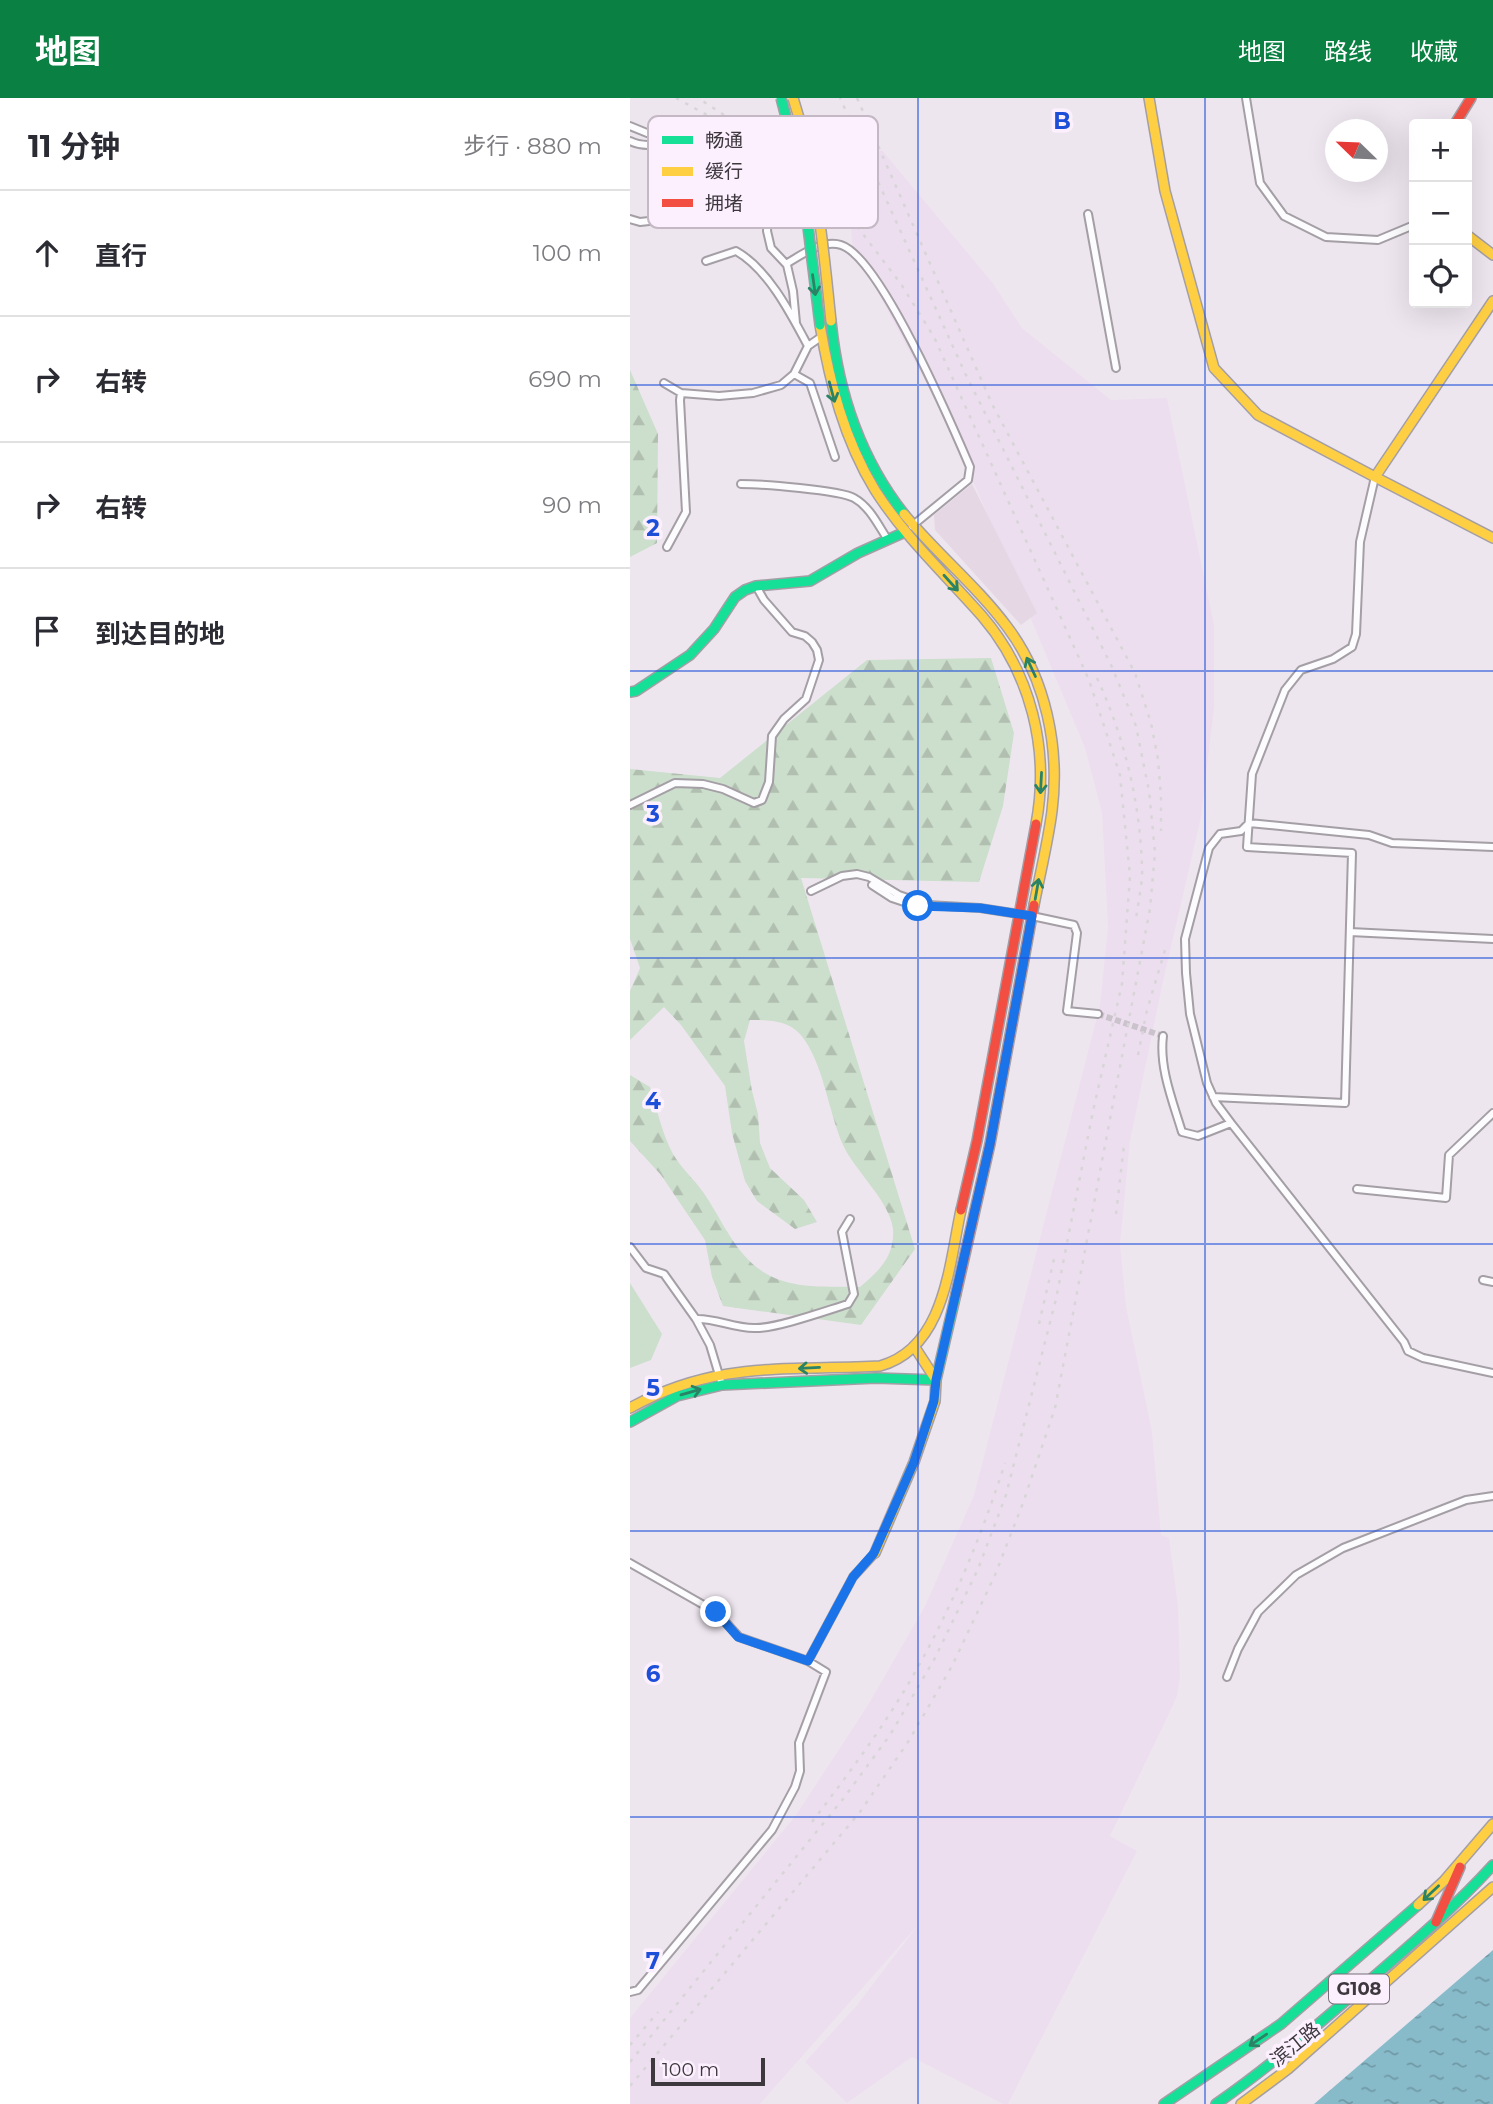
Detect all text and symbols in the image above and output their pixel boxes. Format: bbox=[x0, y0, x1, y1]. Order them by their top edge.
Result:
text: 地图 bbox=[35, 31, 101, 71]
text: 地图 bbox=[1238, 37, 1286, 66]
text: 路线 bbox=[1324, 37, 1372, 66]
text: 收藏 bbox=[1410, 37, 1458, 66]
text: B bbox=[1053, 107, 1071, 135]
legend bbox=[648, 116, 878, 228]
north arrow bbox=[1325, 119, 1388, 182]
map controls bbox=[1409, 119, 1472, 308]
button: + bbox=[1409, 119, 1472, 182]
text: 11 分钟 bbox=[28, 128, 120, 165]
text: 畅通 bbox=[705, 129, 743, 152]
text: 步行 · 880 m bbox=[463, 132, 602, 160]
text: 缓行 bbox=[705, 160, 743, 183]
button: − bbox=[1409, 182, 1472, 245]
text: 拥堵 bbox=[705, 192, 743, 215]
icon: ahead bbox=[28, 234, 66, 272]
text: 100 m bbox=[533, 239, 602, 267]
text: 直行 bbox=[95, 240, 147, 272]
button: locate bbox=[1409, 245, 1472, 308]
one-way arrow bbox=[808, 273, 821, 296]
icon: right bbox=[28, 360, 66, 398]
text: 690 m bbox=[528, 365, 602, 393]
text: 右转 bbox=[95, 366, 147, 398]
one-way arrow bbox=[826, 381, 839, 403]
icon: right bbox=[28, 486, 66, 524]
text: 90 m bbox=[542, 491, 602, 519]
text: 右转 bbox=[95, 492, 147, 524]
text: 2 bbox=[646, 514, 660, 542]
one-way arrow bbox=[943, 573, 959, 591]
icon: arrive bbox=[28, 612, 66, 650]
text: 到达目的地 bbox=[95, 618, 225, 650]
one-way arrow bbox=[1023, 657, 1037, 678]
one-way arrow bbox=[1034, 772, 1047, 794]
text: 3 bbox=[645, 800, 660, 828]
one-way arrow bbox=[1031, 878, 1045, 901]
route start bbox=[902, 890, 933, 921]
text: 4 bbox=[645, 1087, 661, 1115]
one-way arrow bbox=[798, 1362, 821, 1375]
text: 5 bbox=[646, 1374, 660, 1402]
one-way arrow bbox=[679, 1384, 701, 1397]
route end bbox=[700, 1596, 731, 1627]
text: 6 bbox=[646, 1660, 661, 1688]
one-way arrow bbox=[1423, 1884, 1440, 1901]
text: 7 bbox=[646, 1947, 660, 1975]
road number: G108 bbox=[1329, 1975, 1389, 2004]
street label: 滨江路 bbox=[1266, 2018, 1325, 2071]
one-way arrow bbox=[1249, 2033, 1268, 2047]
scale bar bbox=[651, 2055, 765, 2087]
text: 100 m bbox=[662, 2058, 719, 2081]

